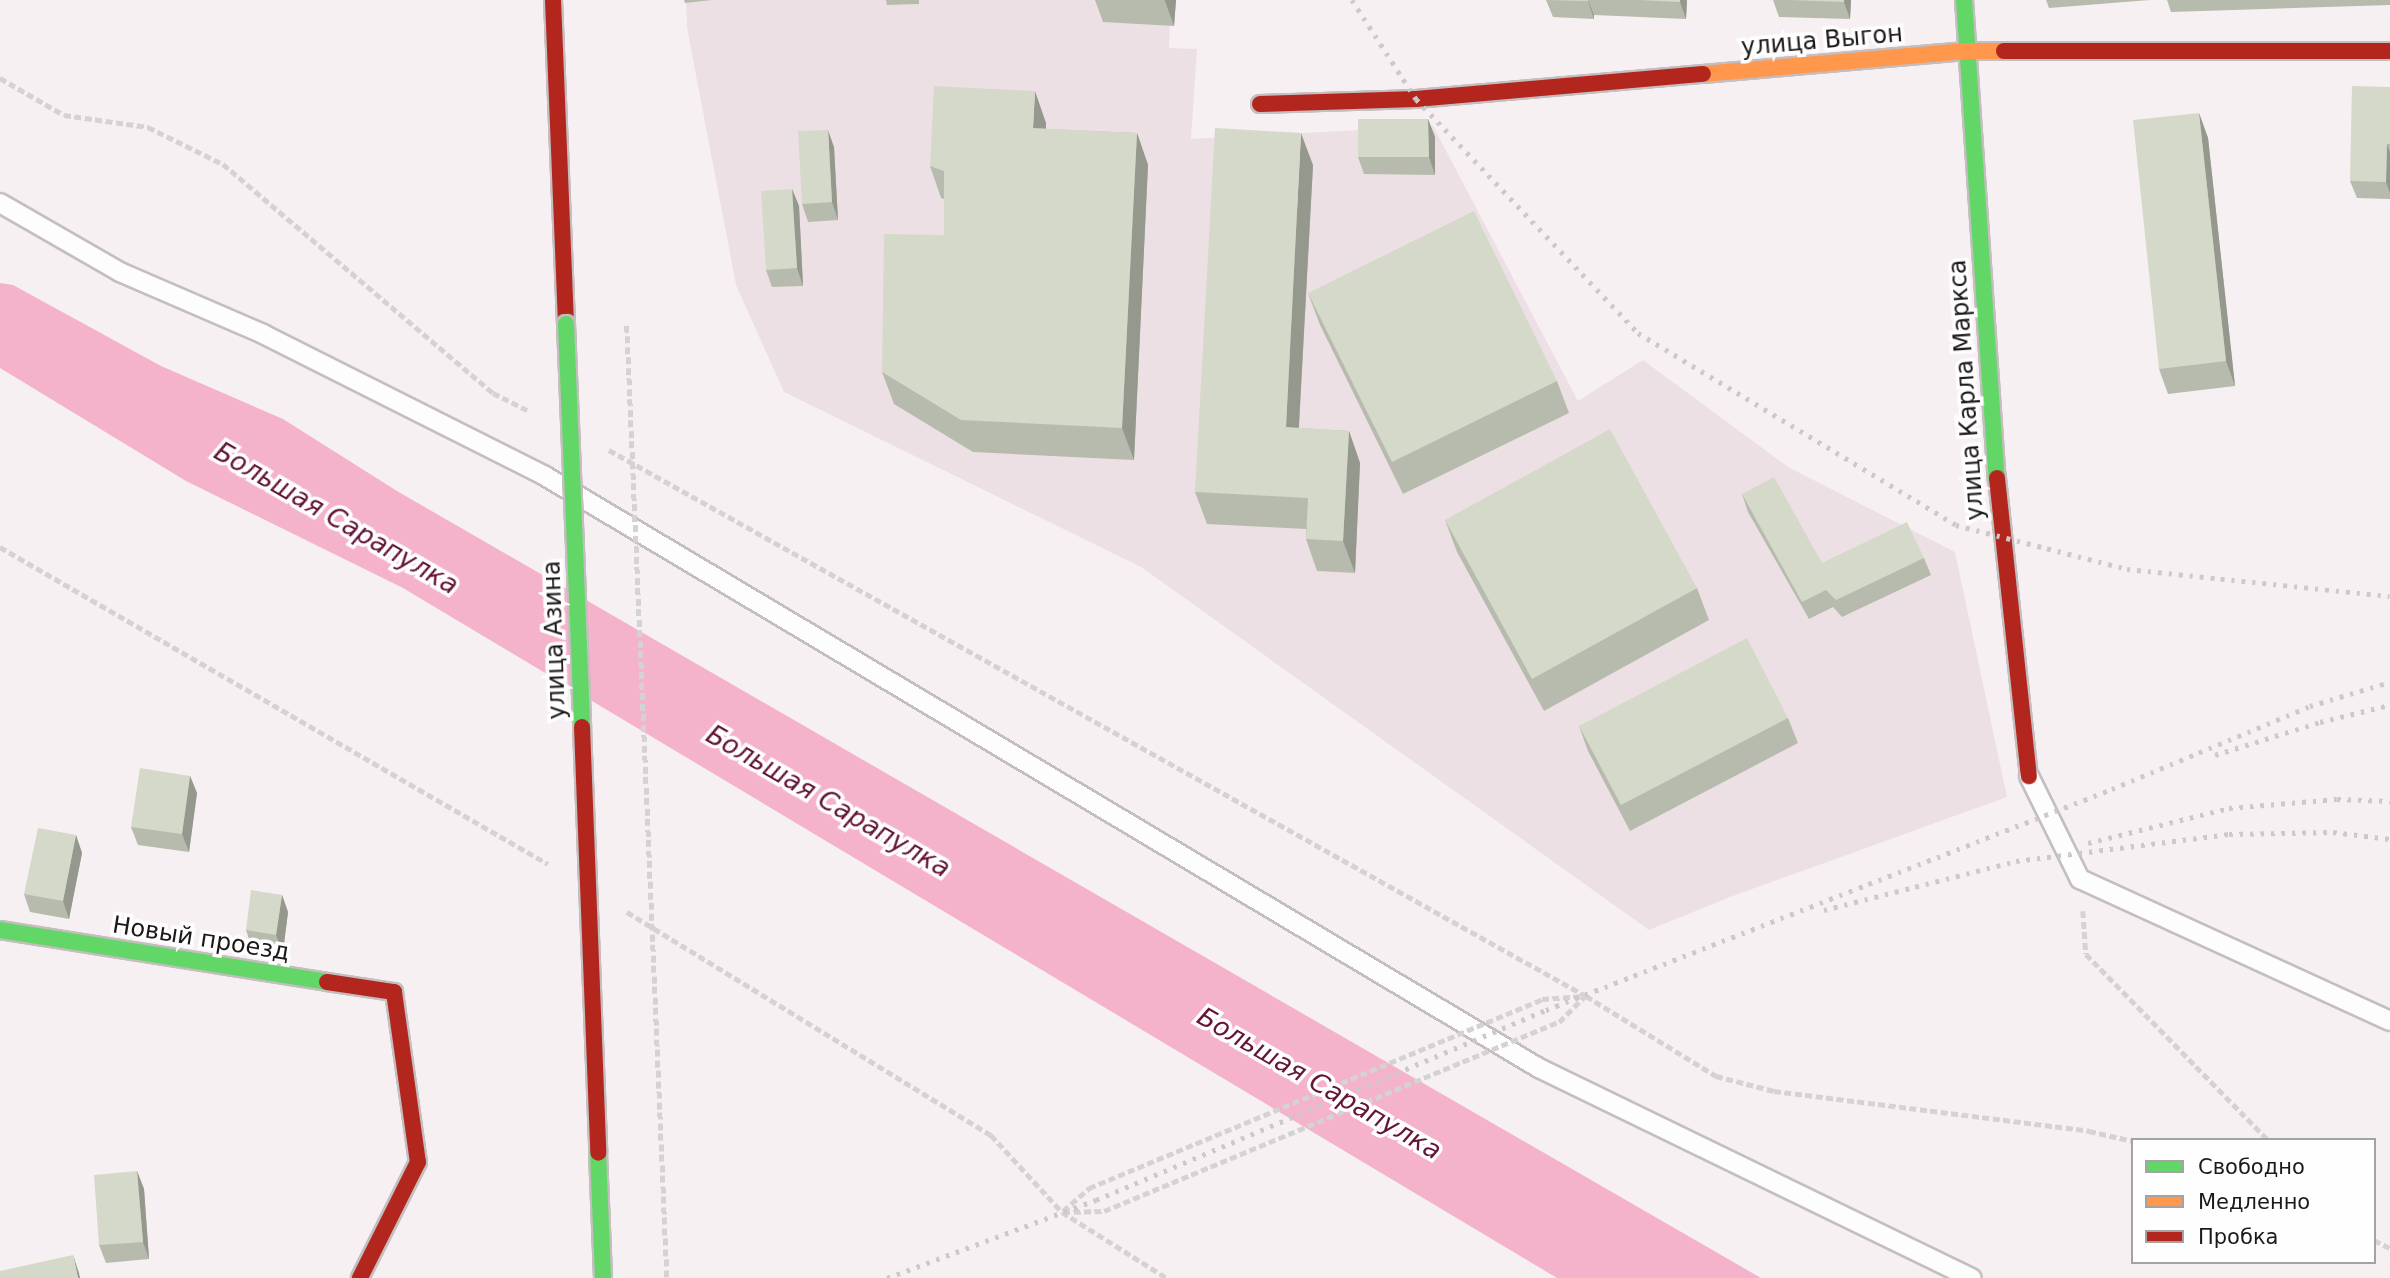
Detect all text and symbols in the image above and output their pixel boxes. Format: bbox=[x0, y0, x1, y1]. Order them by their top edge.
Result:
street label: улица Выгон bbox=[1740, 20, 1904, 62]
street label: улица Карла Маркса bbox=[1944, 259, 1990, 521]
water label: Большая Сарапулка bbox=[208, 436, 464, 602]
street label: улица Азина bbox=[538, 560, 572, 720]
water label: Большая Сарапулка bbox=[700, 719, 956, 885]
street label: Новый проезд bbox=[110, 911, 292, 967]
water label: Большая Сарапулка bbox=[1191, 1001, 1447, 1167]
legend bbox=[2131, 1138, 2376, 1264]
text: Свободно bbox=[2198, 1155, 2305, 1179]
text: Медленно bbox=[2198, 1190, 2310, 1214]
text: Пробка bbox=[2198, 1225, 2278, 1249]

